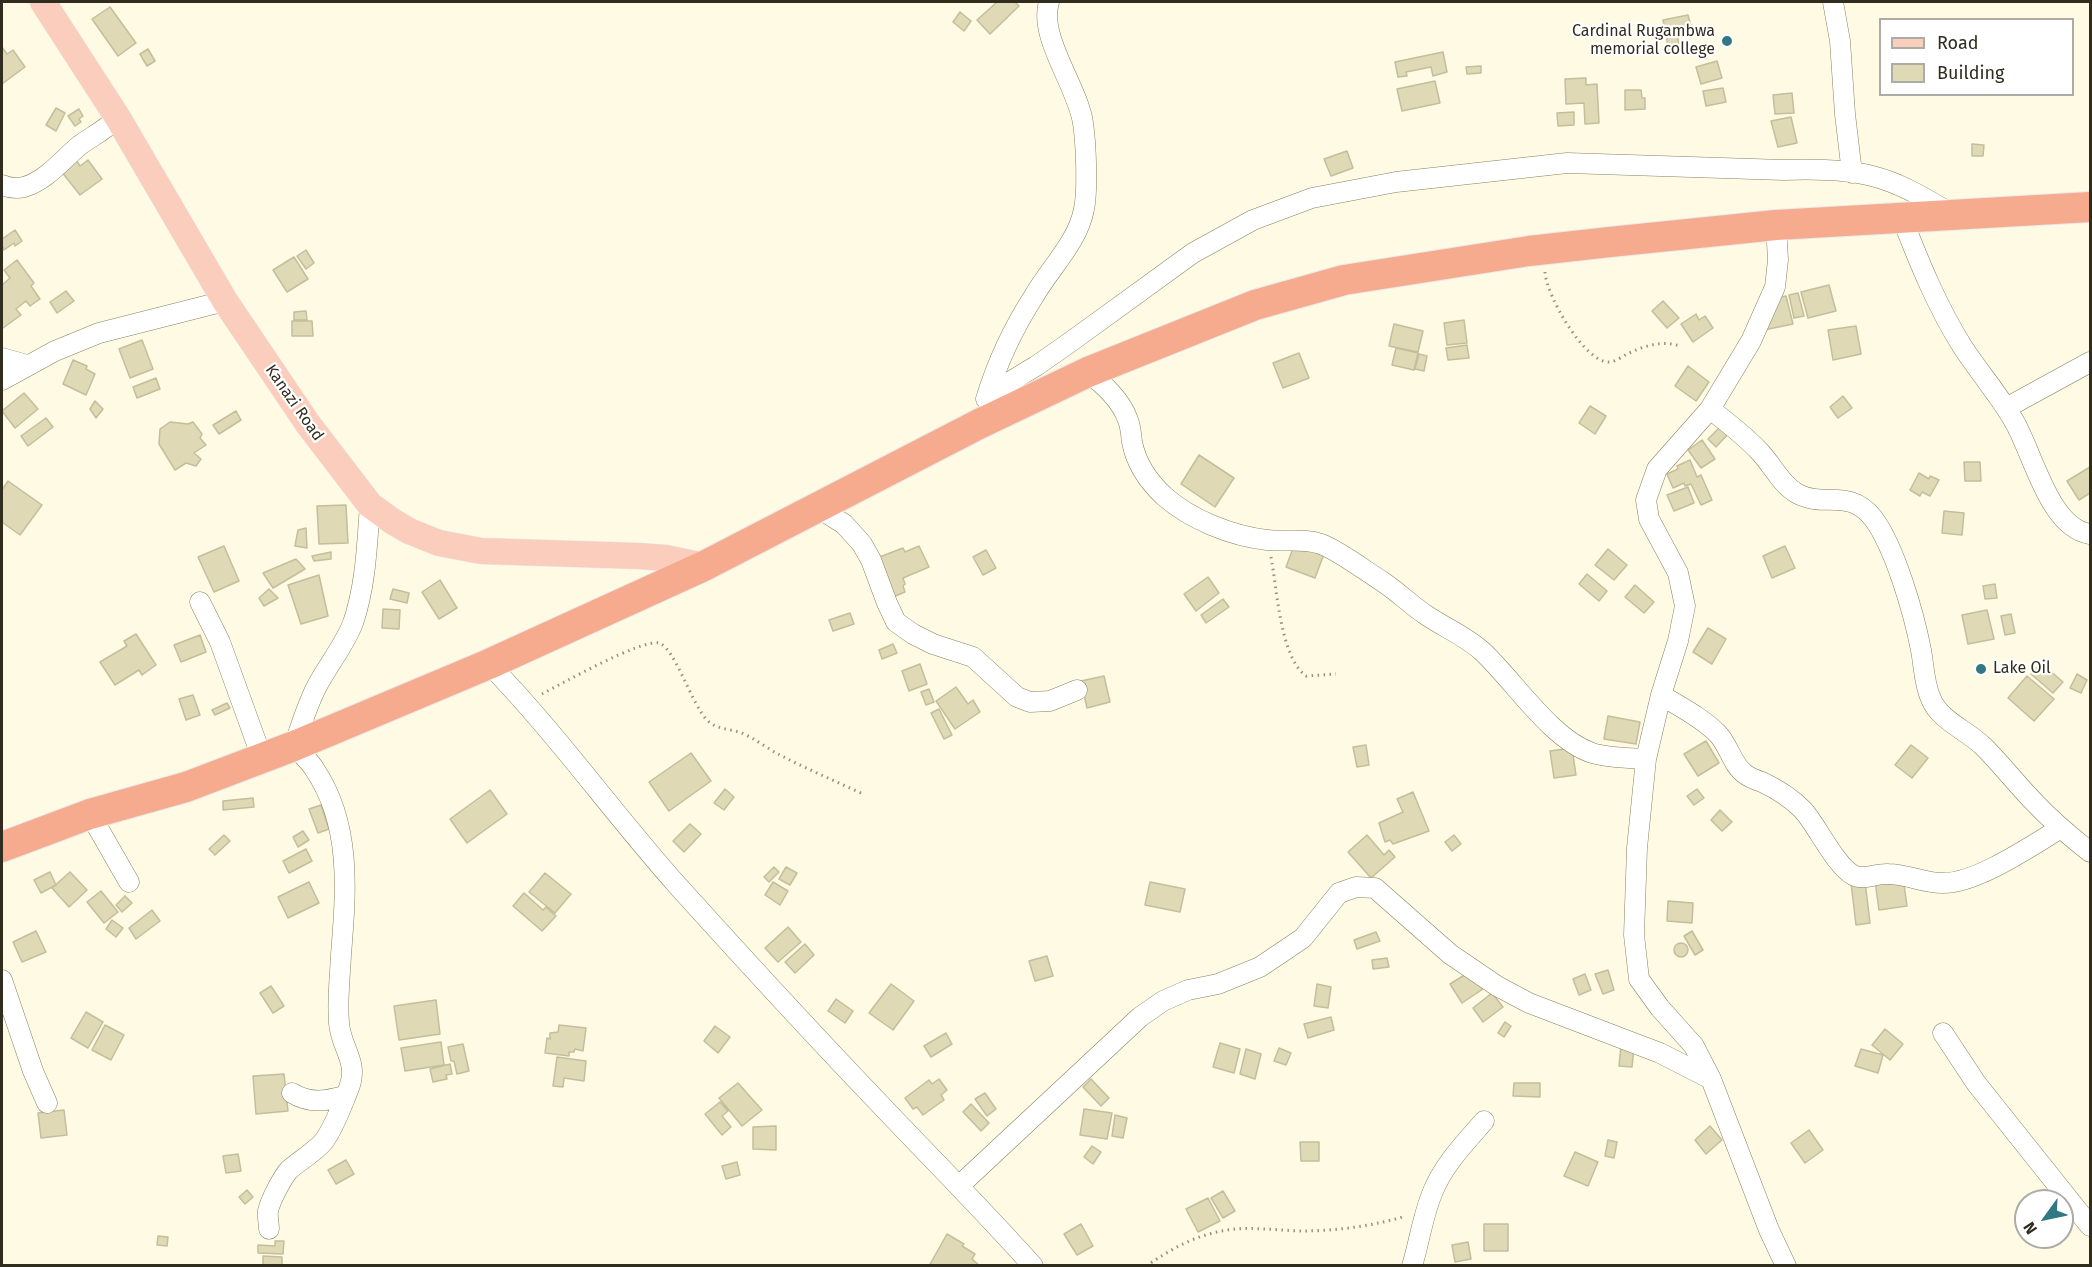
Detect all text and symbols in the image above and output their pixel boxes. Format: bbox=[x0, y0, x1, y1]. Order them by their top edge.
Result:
legend bbox=[1879, 18, 2074, 96]
place label: Cardinal Rugambwa memorial college bbox=[1572, 22, 1715, 60]
text: Road bbox=[1937, 32, 1979, 54]
marker: Cardinal Rugambwa memorial college bbox=[1720, 34, 1734, 48]
text: Building bbox=[1937, 62, 2004, 84]
street label: Kanazi Road bbox=[261, 361, 327, 445]
place label: Lake Oil bbox=[1993, 659, 2051, 679]
marker: Lake Oil bbox=[1974, 662, 1988, 676]
north arrow bbox=[2014, 1189, 2074, 1249]
text: N bbox=[2019, 1218, 2041, 1238]

